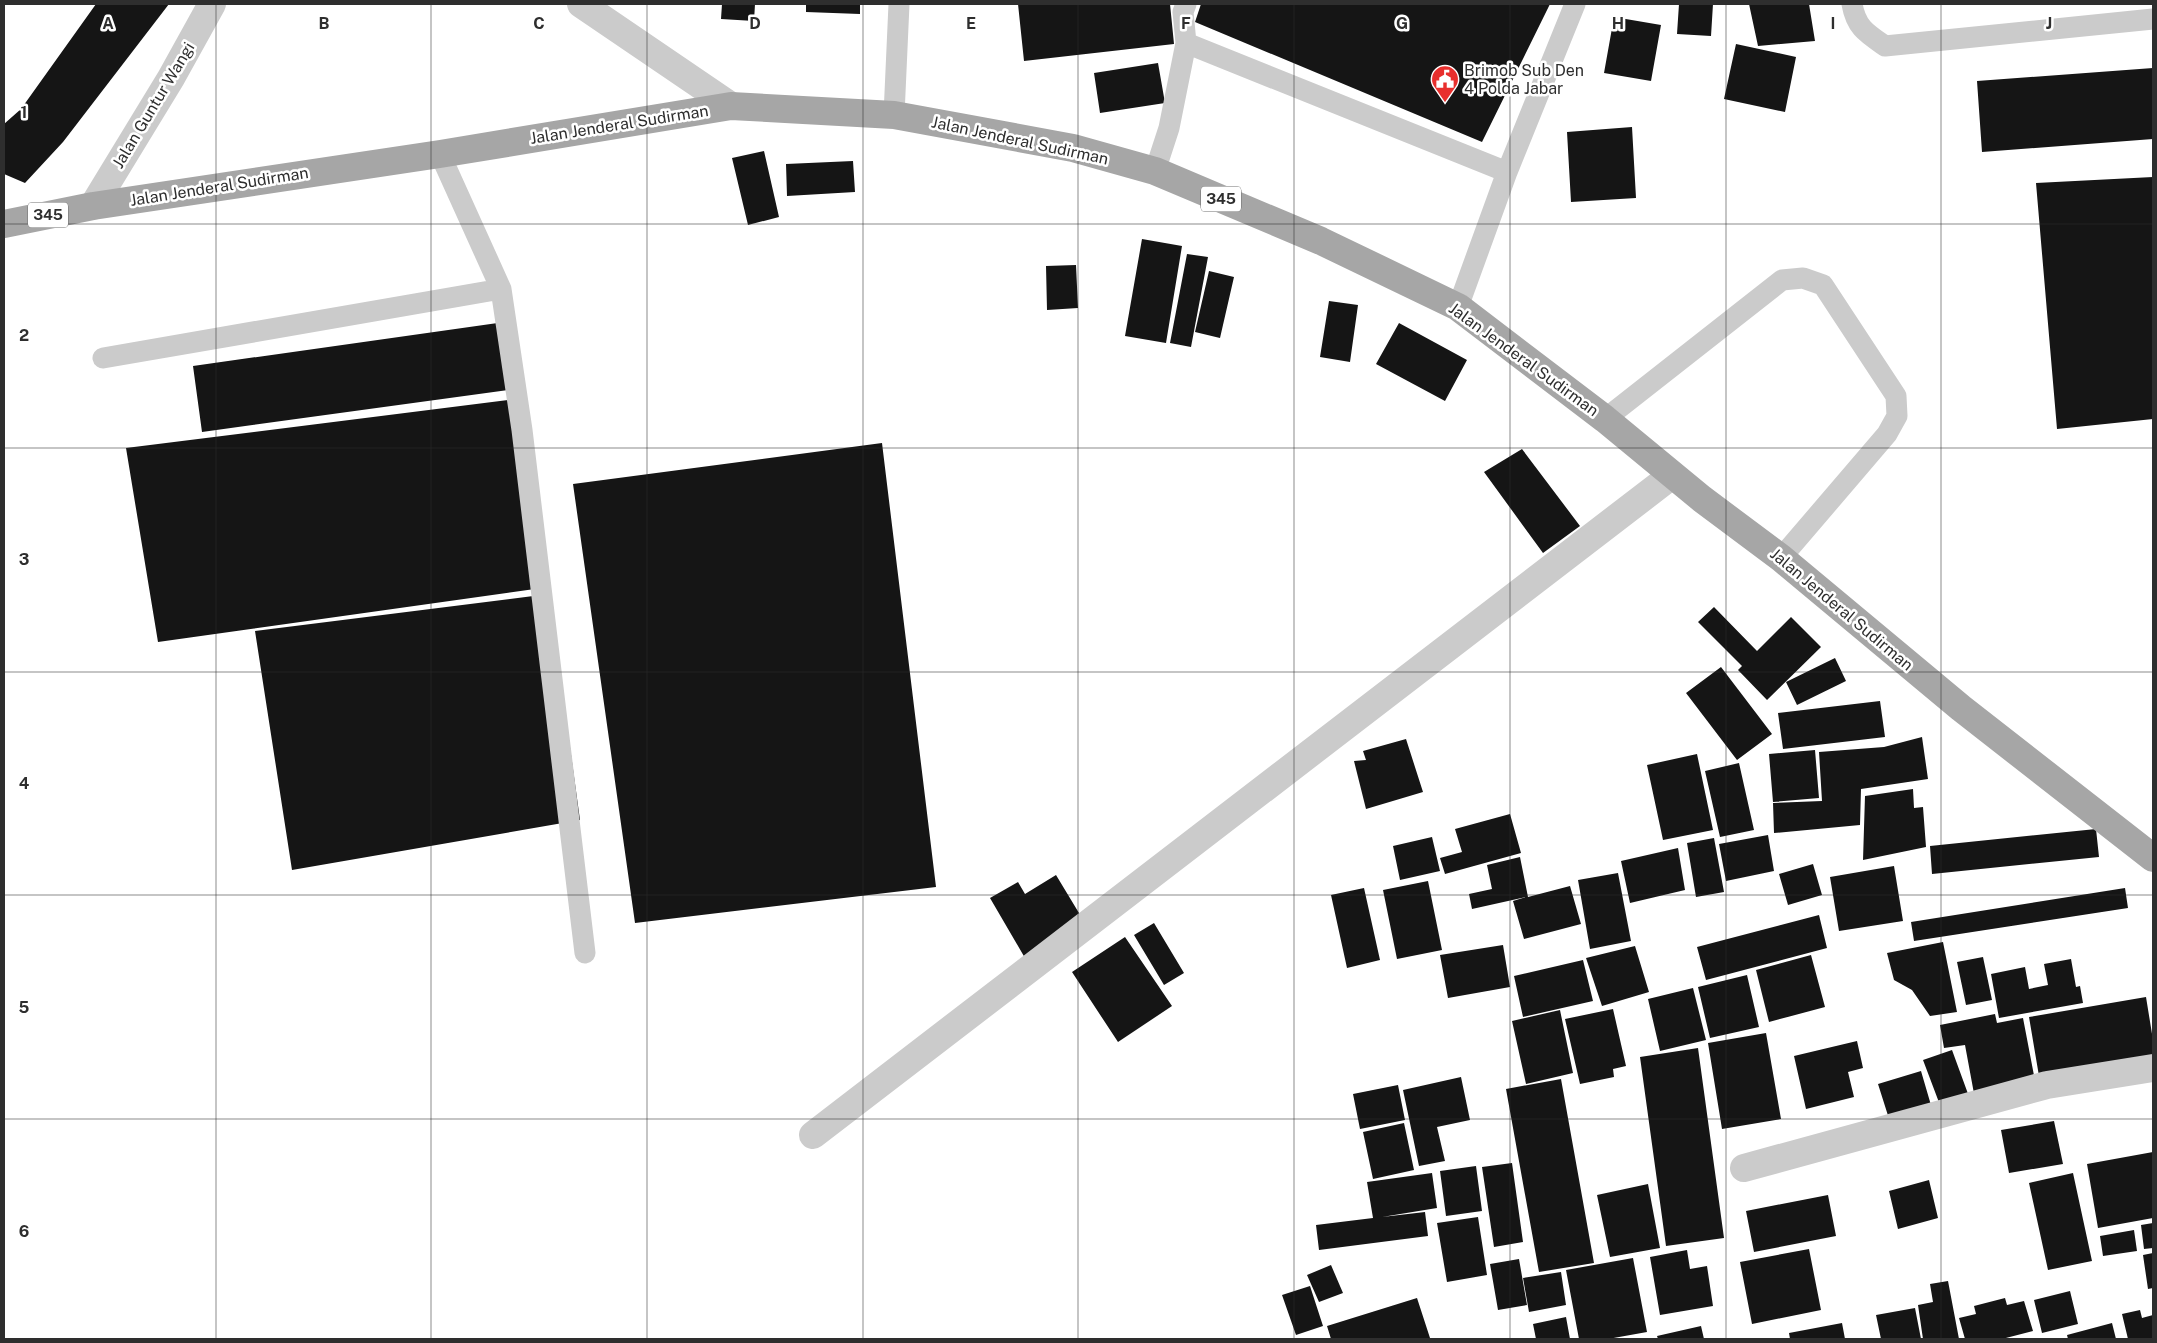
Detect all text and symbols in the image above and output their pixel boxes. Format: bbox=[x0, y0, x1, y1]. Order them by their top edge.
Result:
text: A bbox=[102, 14, 114, 33]
text: B bbox=[319, 14, 330, 33]
text: C bbox=[533, 14, 545, 33]
text: D bbox=[749, 14, 761, 33]
text: E bbox=[966, 14, 976, 33]
text: F bbox=[1181, 14, 1191, 33]
text: G bbox=[1396, 14, 1408, 33]
text: H bbox=[1612, 14, 1624, 33]
text: I bbox=[1831, 14, 1835, 33]
text: J bbox=[2046, 14, 2052, 33]
street label: Jalan Guntur Wangi bbox=[108, 39, 199, 172]
place label: Brimob Sub Den 4 Polda Jabar bbox=[1464, 61, 1584, 98]
public building icon: Brimob Sub Den 4 Polda Jabar bbox=[1430, 64, 1460, 103]
street label: Jalan Jenderal Sudirman bbox=[529, 101, 710, 148]
text: 1 bbox=[21, 103, 27, 122]
street label: Jalan Jenderal Sudirman bbox=[930, 112, 1110, 169]
street label: Jalan Jenderal Sudirman bbox=[129, 163, 310, 210]
road number: 345 bbox=[1201, 186, 1241, 212]
road number: 345 bbox=[28, 202, 68, 228]
street label: Jalan Jenderal Sudirman bbox=[1445, 299, 1602, 420]
text: 2 bbox=[19, 326, 29, 345]
street label: Jalan Jenderal Sudirman bbox=[1766, 544, 1917, 675]
text: 3 bbox=[19, 550, 29, 569]
text: 4 bbox=[19, 774, 30, 793]
text: 5 bbox=[19, 998, 30, 1017]
text: 6 bbox=[19, 1222, 29, 1241]

